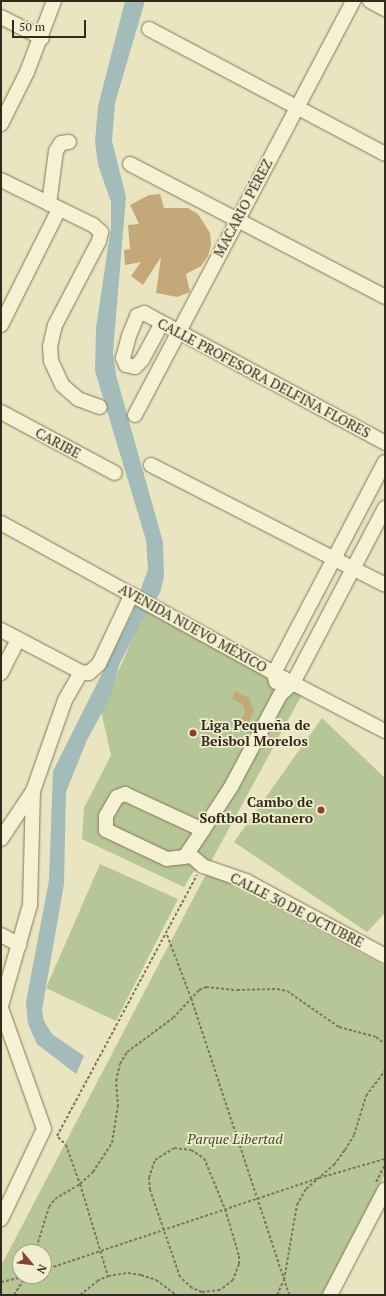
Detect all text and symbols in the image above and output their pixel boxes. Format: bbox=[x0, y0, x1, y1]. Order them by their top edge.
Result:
scale bar bbox=[14, 12, 88, 38]
text: 50 m bbox=[19, 19, 45, 34]
street label: MACARIO PÉREZ bbox=[210, 156, 276, 260]
street label: CALLE PROFESORA DELFINA FLORES bbox=[154, 314, 374, 442]
street label: CARIBE bbox=[32, 424, 84, 462]
street label: AVENIDA NUEVO MÉXICO bbox=[116, 580, 270, 676]
place label: Liga Pequeña de Beisbol Morelos bbox=[201, 717, 310, 750]
marker: Liga Pequeña de Beisbol Morelos bbox=[188, 728, 198, 738]
place label: Cambo de Softbol Botanero bbox=[200, 794, 313, 826]
marker: Cambo de Softbol Botanero bbox=[316, 805, 326, 815]
street label: CALLE 30 DE OCTUBRE bbox=[227, 869, 367, 951]
park label: Parque Libertad bbox=[187, 1131, 283, 1147]
north arrow bbox=[12, 1244, 52, 1284]
text: N bbox=[34, 1262, 50, 1276]

